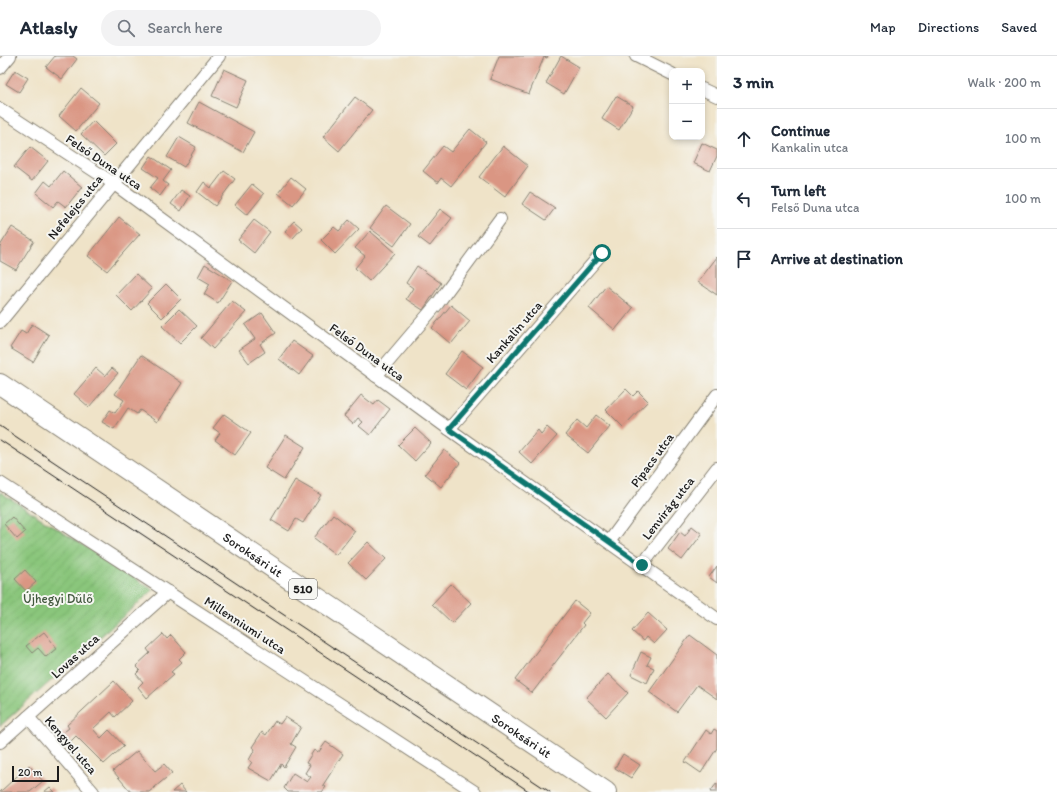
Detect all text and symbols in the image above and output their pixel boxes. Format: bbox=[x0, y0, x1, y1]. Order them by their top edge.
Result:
search box bbox=[101, 10, 381, 46]
text: Atlasly bbox=[20, 16, 77, 39]
icon: search bbox=[115, 17, 137, 39]
text: Search here bbox=[147, 19, 223, 37]
text: Map bbox=[870, 19, 896, 36]
text: Directions bbox=[918, 19, 979, 36]
text: Saved bbox=[1001, 19, 1037, 36]
map controls bbox=[669, 68, 705, 140]
button: + bbox=[669, 68, 705, 104]
text: 3 min bbox=[733, 72, 774, 92]
text: Walk · 200 m bbox=[968, 75, 1041, 90]
button: − bbox=[669, 104, 705, 140]
text: Continue bbox=[771, 122, 830, 140]
icon: ahead bbox=[733, 128, 755, 150]
street label: Felső Duna utca bbox=[63, 131, 145, 193]
text: 100 m bbox=[1005, 131, 1041, 146]
text: Kankalin utca bbox=[771, 140, 848, 155]
street label: Nefelejcs utca bbox=[44, 171, 106, 242]
text: Turn left bbox=[771, 182, 826, 200]
icon: left bbox=[733, 188, 755, 210]
text: 100 m bbox=[1005, 191, 1041, 206]
text: Felső Duna utca bbox=[771, 200, 859, 215]
route start bbox=[593, 244, 611, 262]
icon: arrive bbox=[733, 248, 755, 270]
text: Arrive at destination bbox=[771, 250, 903, 268]
street label: Kankalin utca bbox=[483, 297, 545, 366]
street label: Felső Duna utca bbox=[327, 320, 408, 384]
street label: Pipacs utca bbox=[627, 430, 677, 490]
street label: Lenvirág utca bbox=[639, 473, 697, 543]
street label: Soroksári út bbox=[220, 529, 286, 580]
route end bbox=[633, 556, 651, 574]
road number: 510 bbox=[289, 579, 317, 599]
park label: Újhegyi Dűlő bbox=[23, 591, 93, 606]
street label: Millenniumi utca bbox=[201, 593, 289, 657]
street label: Lovas utca bbox=[48, 630, 102, 681]
street label: Soroksári út bbox=[489, 710, 554, 761]
street label: Kengyel utca bbox=[42, 713, 101, 777]
scale bar bbox=[12, 764, 59, 783]
text: 20 m bbox=[18, 766, 42, 779]

